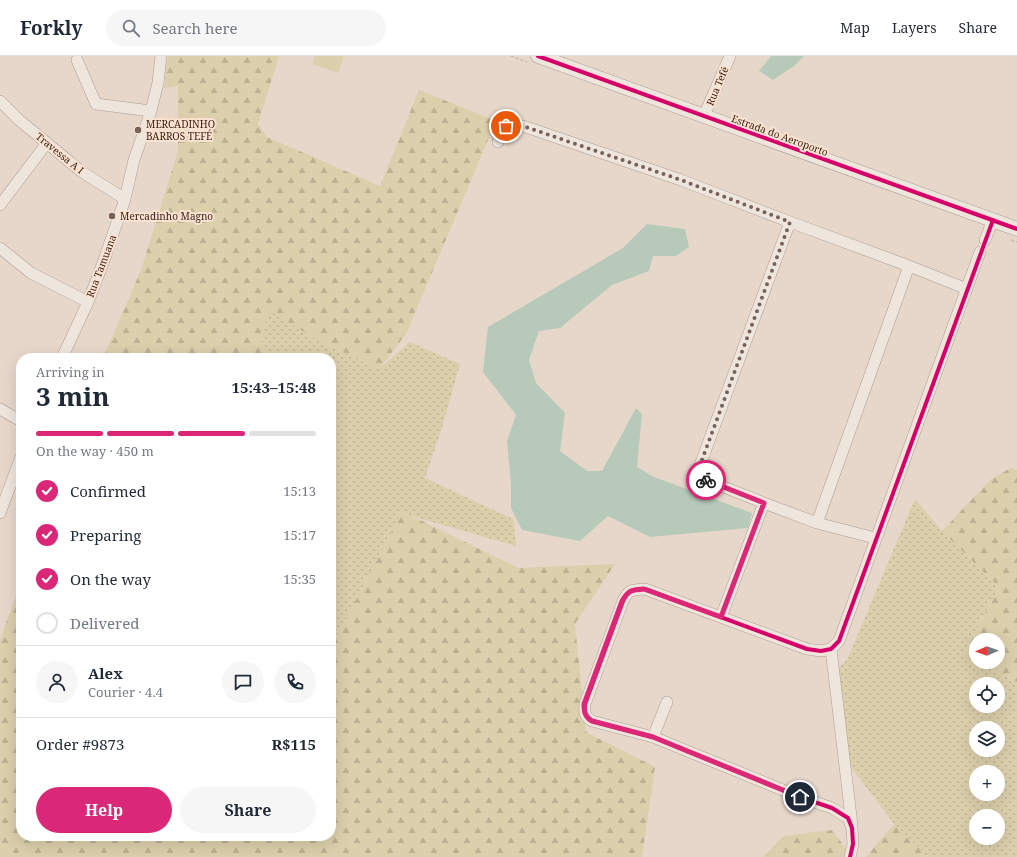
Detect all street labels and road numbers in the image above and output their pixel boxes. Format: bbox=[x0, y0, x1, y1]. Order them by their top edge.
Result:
street label: Rua Tefé bbox=[703, 64, 731, 108]
street label: Estrada do Aeroporto bbox=[730, 111, 830, 159]
street label: Travessa A I bbox=[33, 129, 87, 177]
street label: Rua Tamuana bbox=[83, 232, 120, 299]

